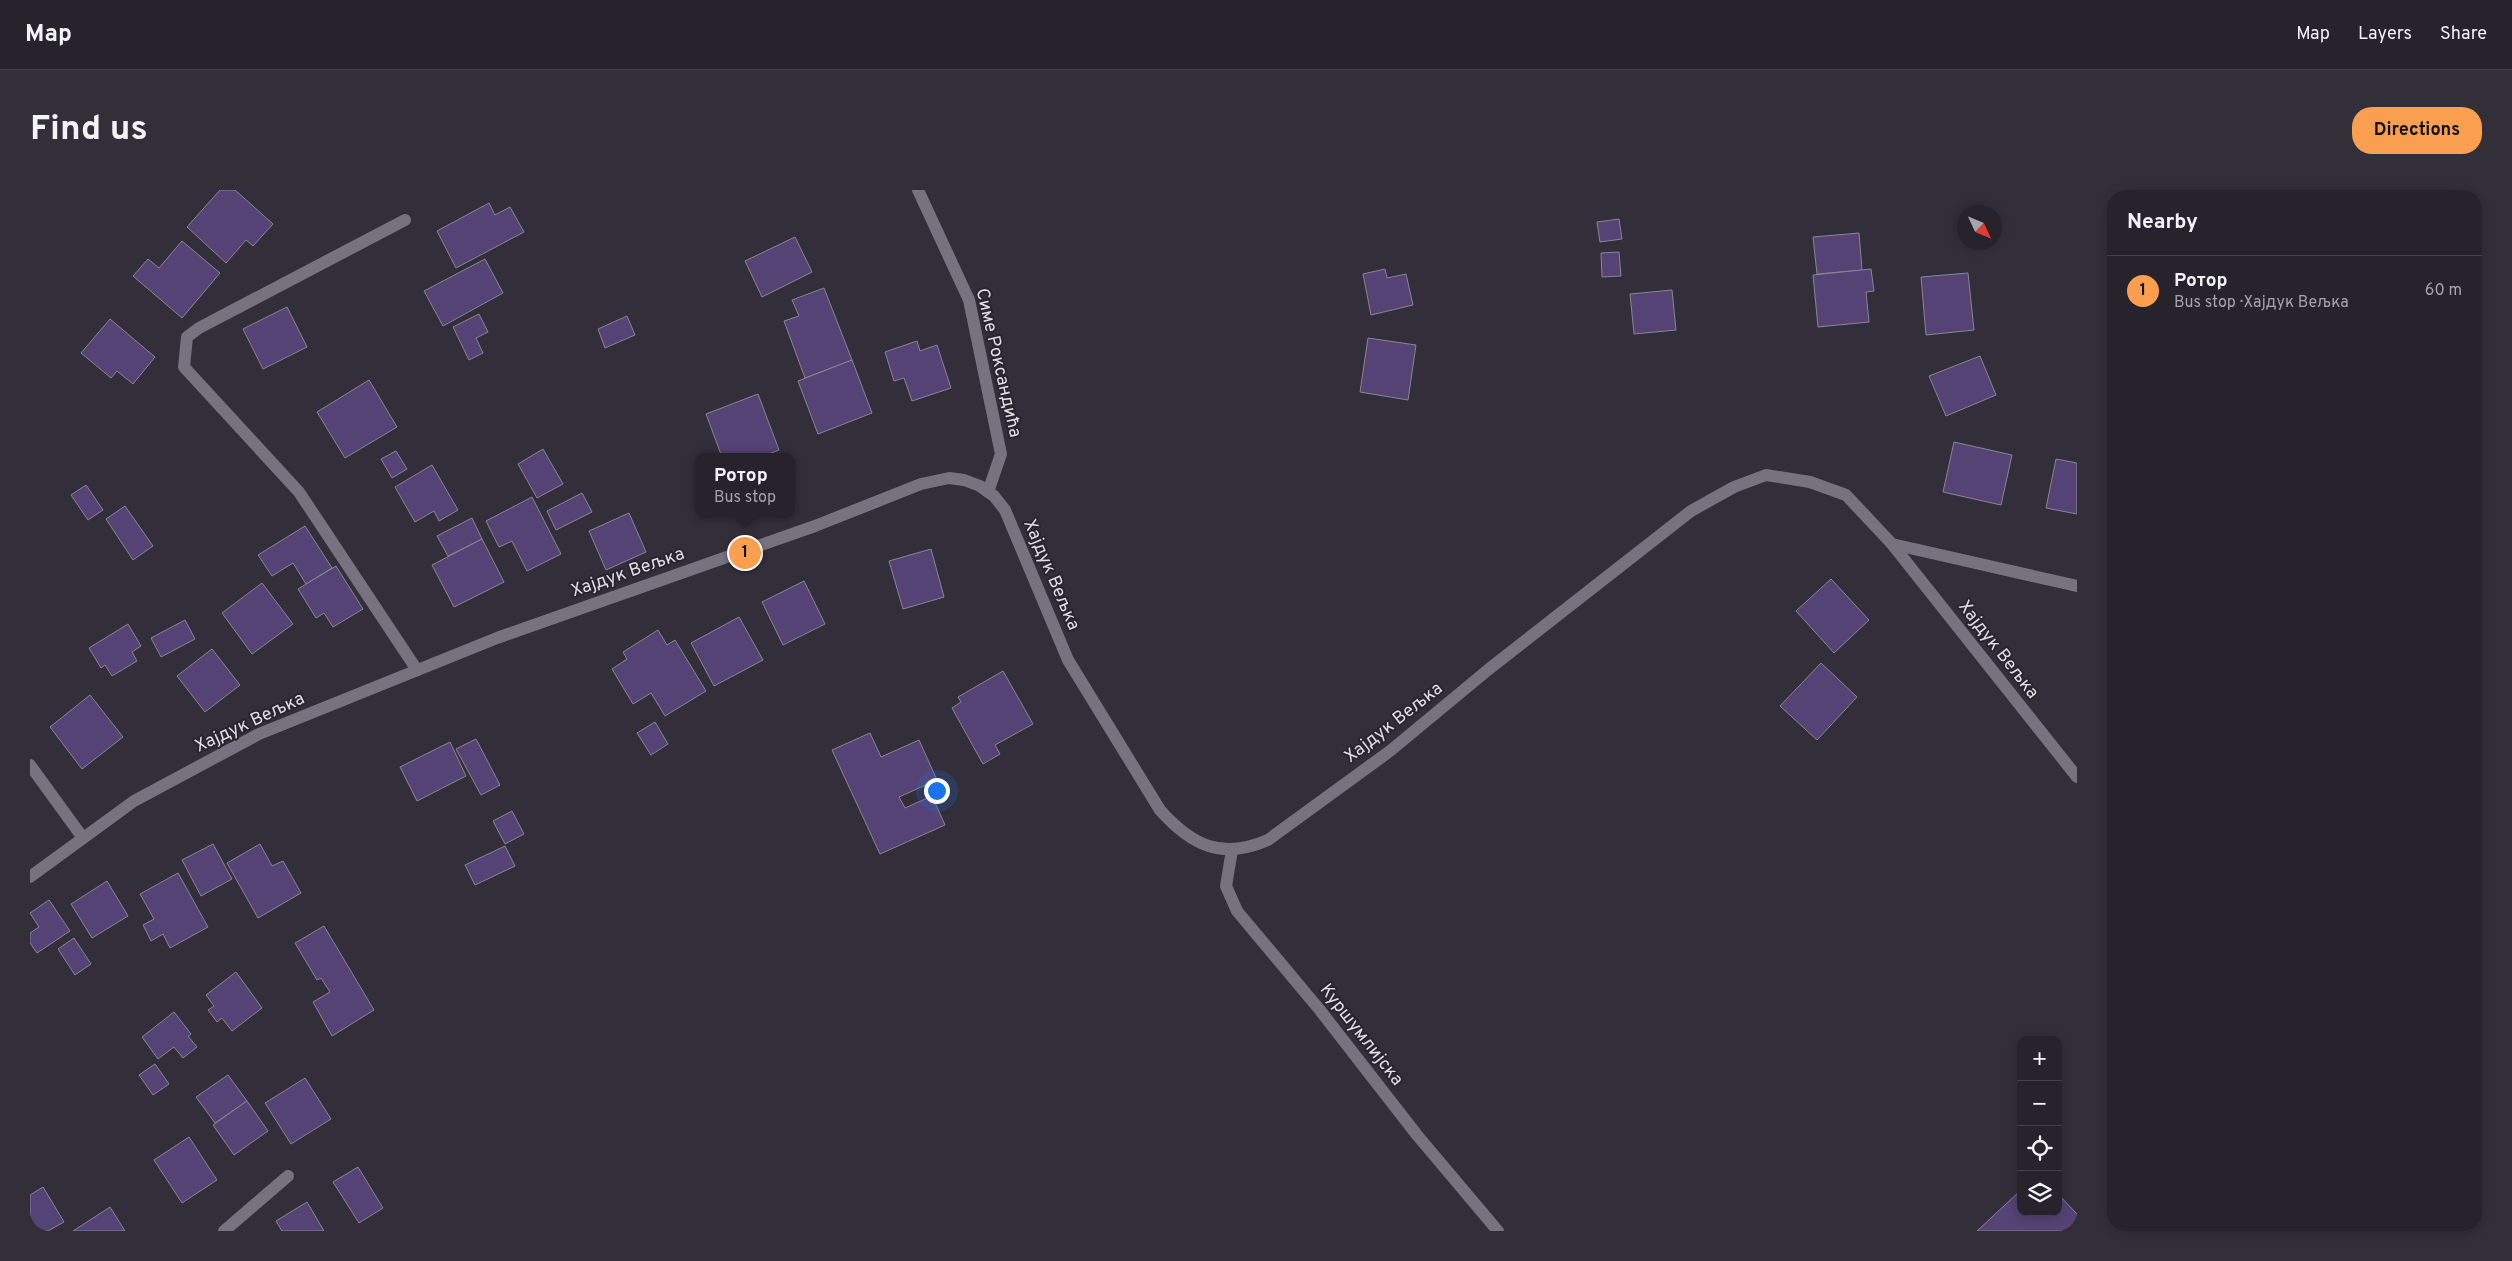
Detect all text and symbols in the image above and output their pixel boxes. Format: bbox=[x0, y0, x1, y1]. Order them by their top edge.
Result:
text: Map bbox=[25, 20, 72, 50]
text: Map bbox=[2296, 23, 2330, 46]
text: Layers bbox=[2358, 23, 2412, 46]
text: Share bbox=[2440, 23, 2487, 46]
button: Directions bbox=[2352, 107, 2482, 154]
text: Find us bbox=[30, 108, 148, 152]
north arrow bbox=[1957, 205, 2002, 250]
text: Nearby bbox=[2127, 209, 2198, 236]
text: Ротор bbox=[2174, 269, 2228, 293]
text: 1 bbox=[2140, 281, 2146, 301]
text: 60 m bbox=[2425, 281, 2462, 301]
street label: Симе Роксандића bbox=[970, 286, 1026, 440]
text: Bus stop · Хајдук Вељка bbox=[2174, 293, 2349, 313]
popup bbox=[695, 453, 795, 518]
text: Ротор bbox=[714, 464, 768, 488]
text: Bus stop bbox=[714, 488, 776, 508]
street label: Хајдук Вељка bbox=[1017, 516, 1085, 634]
pin: 1 bbox=[729, 534, 761, 572]
street label: Хајдук Вељка bbox=[568, 543, 688, 603]
street label: Хајдук Вељка bbox=[1952, 596, 2044, 704]
street label: Хајдук Вељка bbox=[1340, 677, 1448, 769]
street label: Хајдук Вељка bbox=[191, 688, 309, 758]
your location bbox=[924, 778, 950, 804]
street label: Куршумлијска bbox=[1314, 979, 1408, 1091]
map controls bbox=[2017, 1036, 2062, 1216]
button: + bbox=[2017, 1036, 2062, 1081]
button: − bbox=[2017, 1081, 2062, 1126]
button: locate bbox=[2017, 1126, 2062, 1171]
button: layers bbox=[2017, 1171, 2062, 1216]

